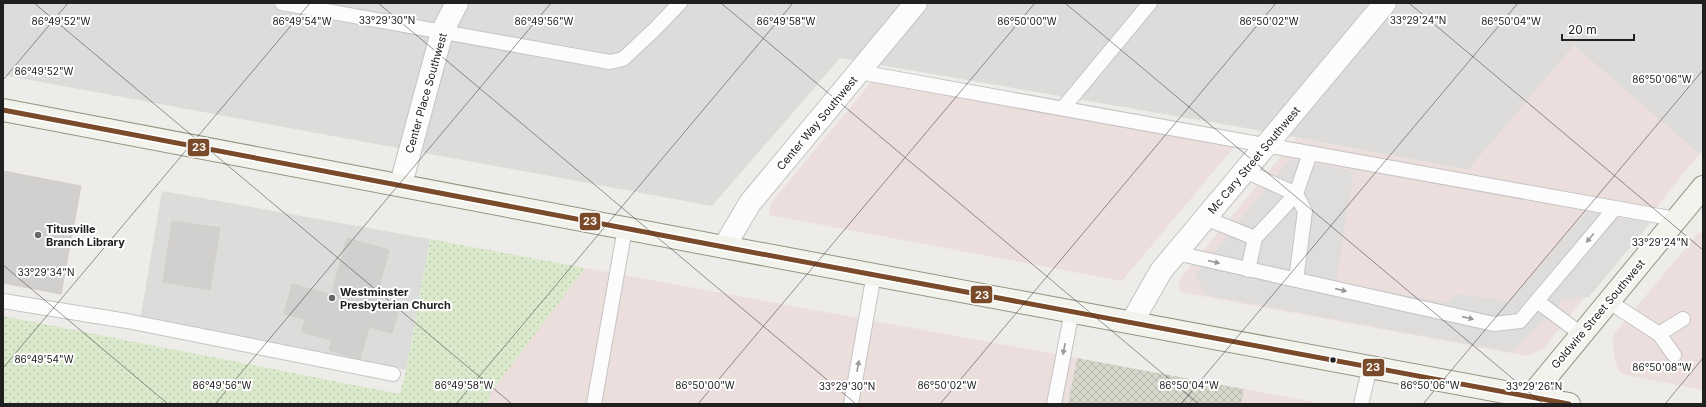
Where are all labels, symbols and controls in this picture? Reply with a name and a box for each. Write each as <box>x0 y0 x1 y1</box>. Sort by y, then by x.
text: 33°29'30"N <box>359 14 415 26</box>
text: 33°29'24"N <box>1390 14 1446 26</box>
text: 86°49'52"W <box>32 15 91 27</box>
text: 86°49'54"W <box>272 15 332 27</box>
text: 86°49'56"W <box>515 15 574 27</box>
text: 86°49'58"W <box>757 15 816 27</box>
text: 86°50'00"W <box>997 15 1057 27</box>
text: 86°50'02"W <box>1239 15 1299 27</box>
text: 86°50'04"W <box>1481 15 1541 27</box>
scale bar <box>1562 16 1634 42</box>
text: 20 m <box>1568 22 1597 37</box>
street label: Center Place Southwest <box>402 31 450 155</box>
text: 86°49'52"W <box>15 65 74 77</box>
street label: Center Way Southwest <box>774 73 861 173</box>
text: 86°50'06"W <box>1632 73 1692 85</box>
street label: Mc Cary Street Southwest <box>1205 103 1303 217</box>
line badge: 23 <box>187 138 210 157</box>
text: 23 <box>192 140 206 154</box>
line badge: 23 <box>579 212 601 231</box>
text: 23 <box>583 214 597 228</box>
place label: Titusville Branch Library <box>46 222 125 249</box>
marker: Titusville Branch Library <box>33 230 43 240</box>
one-way arrow <box>1586 232 1595 243</box>
text: 33°29'24"N <box>1632 236 1688 248</box>
street label: Goldwire Street Southwest <box>1548 256 1648 371</box>
one-way arrow <box>1208 259 1220 265</box>
text: 33°29'34"N <box>18 266 74 278</box>
place label: Westminster Presbyterian Church <box>340 285 451 312</box>
line badge: 23 <box>970 285 993 304</box>
text: 23 <box>975 288 989 302</box>
one-way arrow <box>1335 288 1347 294</box>
marker: Westminster Presbyterian Church <box>327 293 337 303</box>
one-way arrow <box>1461 316 1474 322</box>
one-way arrow <box>1061 343 1067 355</box>
text: 86°49'54"W <box>14 353 74 365</box>
unlabelled marker <box>1328 355 1338 365</box>
line badge: 23 <box>1362 358 1385 377</box>
one-way arrow <box>855 359 861 372</box>
text: 23 <box>1366 360 1380 374</box>
text: 86°50'08"W <box>1632 361 1692 373</box>
text: 86°49'56"W <box>193 379 252 391</box>
text: 86°49'58"W <box>435 379 494 391</box>
text: 86°50'00"W <box>675 379 735 391</box>
text: 86°50'02"W <box>917 379 977 391</box>
text: 86°50'04"W <box>1159 379 1219 391</box>
text: 86°50'06"W <box>1400 379 1460 391</box>
text: 33°29'30"N <box>819 380 875 392</box>
text: 33°29'26"N <box>1506 380 1562 392</box>

